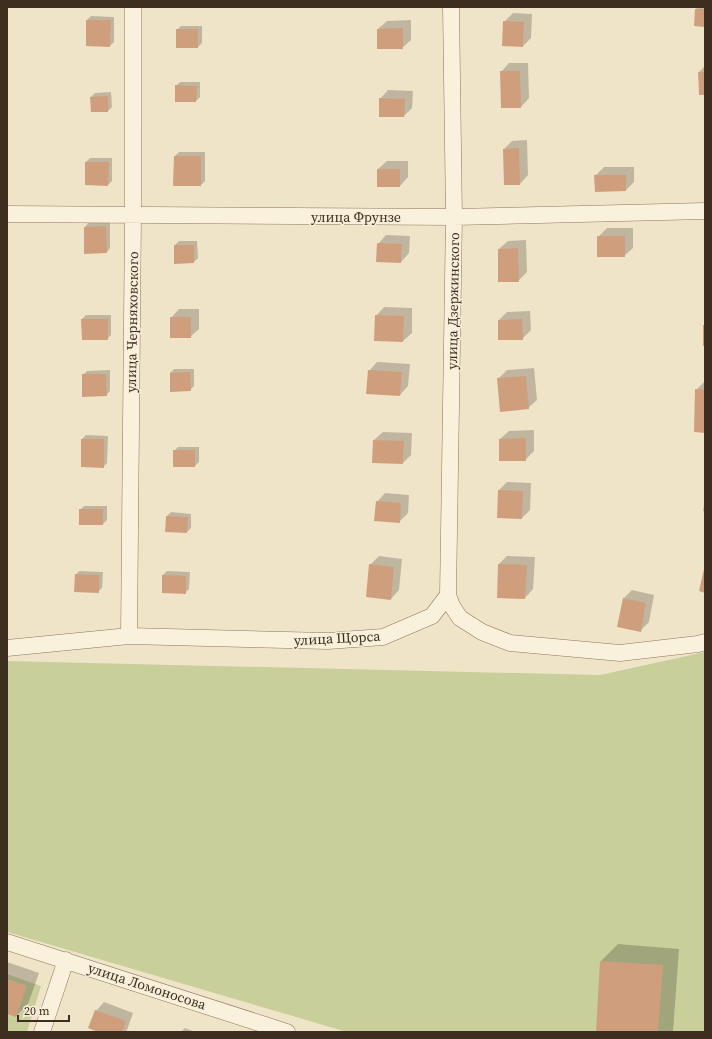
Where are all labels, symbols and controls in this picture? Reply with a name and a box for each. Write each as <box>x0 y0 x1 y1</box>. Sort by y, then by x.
street label: улица Фрунзе <box>311 207 401 227</box>
street label: улица Дзержинского <box>442 232 464 370</box>
street label: улица Черняховского <box>121 251 143 393</box>
street label: улица Щорса <box>293 626 382 650</box>
street label: улица Ломоносова <box>85 957 209 1015</box>
scale bar <box>18 997 69 1023</box>
text: 20 m <box>24 1003 50 1019</box>

